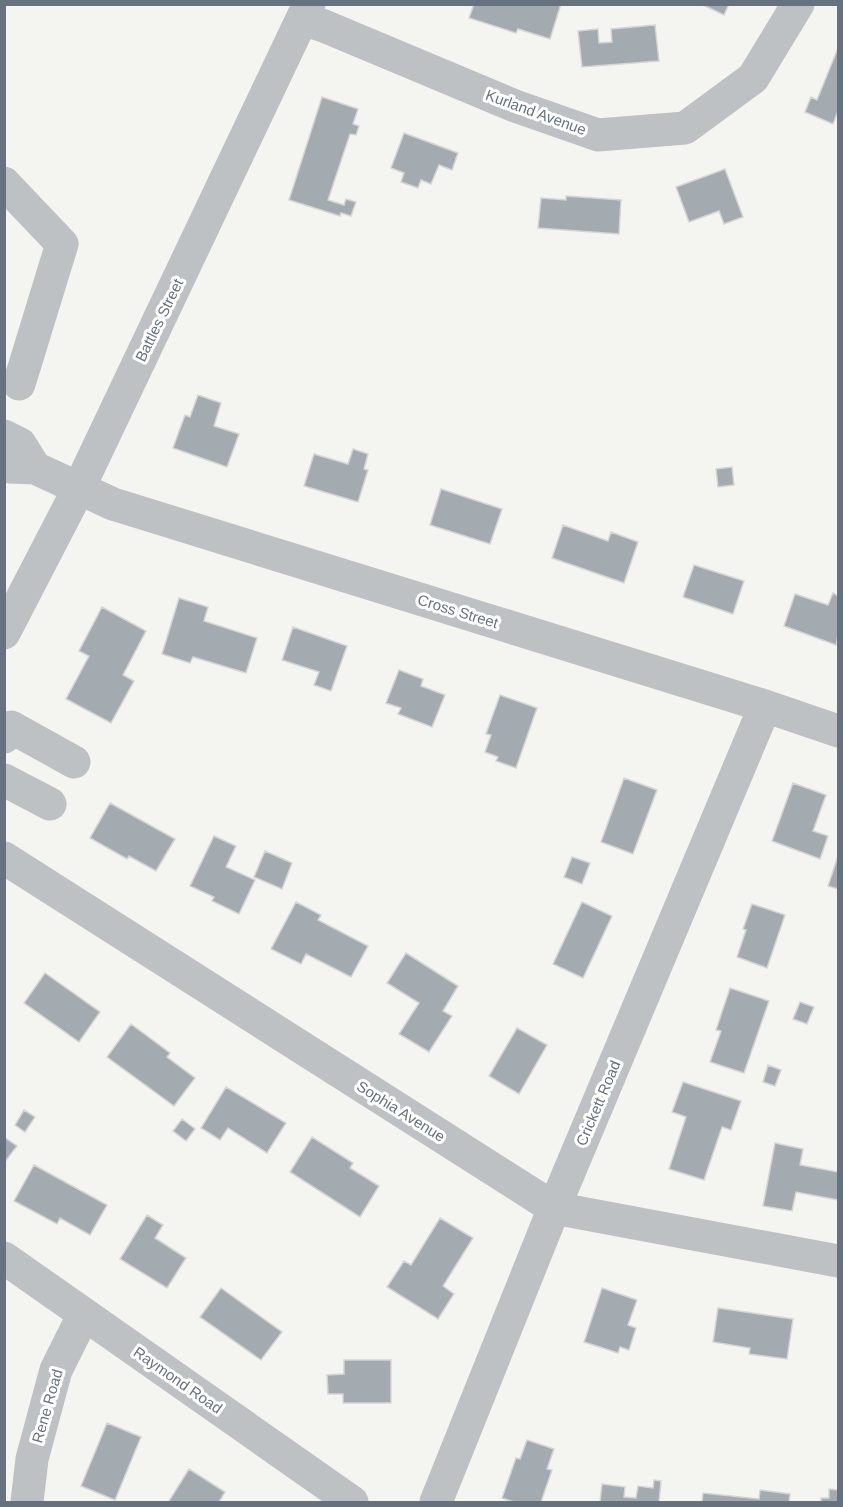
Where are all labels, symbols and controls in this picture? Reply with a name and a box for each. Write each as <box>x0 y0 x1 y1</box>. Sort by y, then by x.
street label: Kurland Avenue <box>483 86 589 138</box>
street label: Battles Street <box>132 275 187 364</box>
street label: Cross Street <box>416 591 501 632</box>
street label: Crickett Road <box>572 1058 624 1148</box>
street label: Sophia Avenue <box>354 1077 448 1145</box>
street label: Raymond Road <box>130 1343 226 1417</box>
street label: Rene Road <box>28 1367 66 1445</box>

